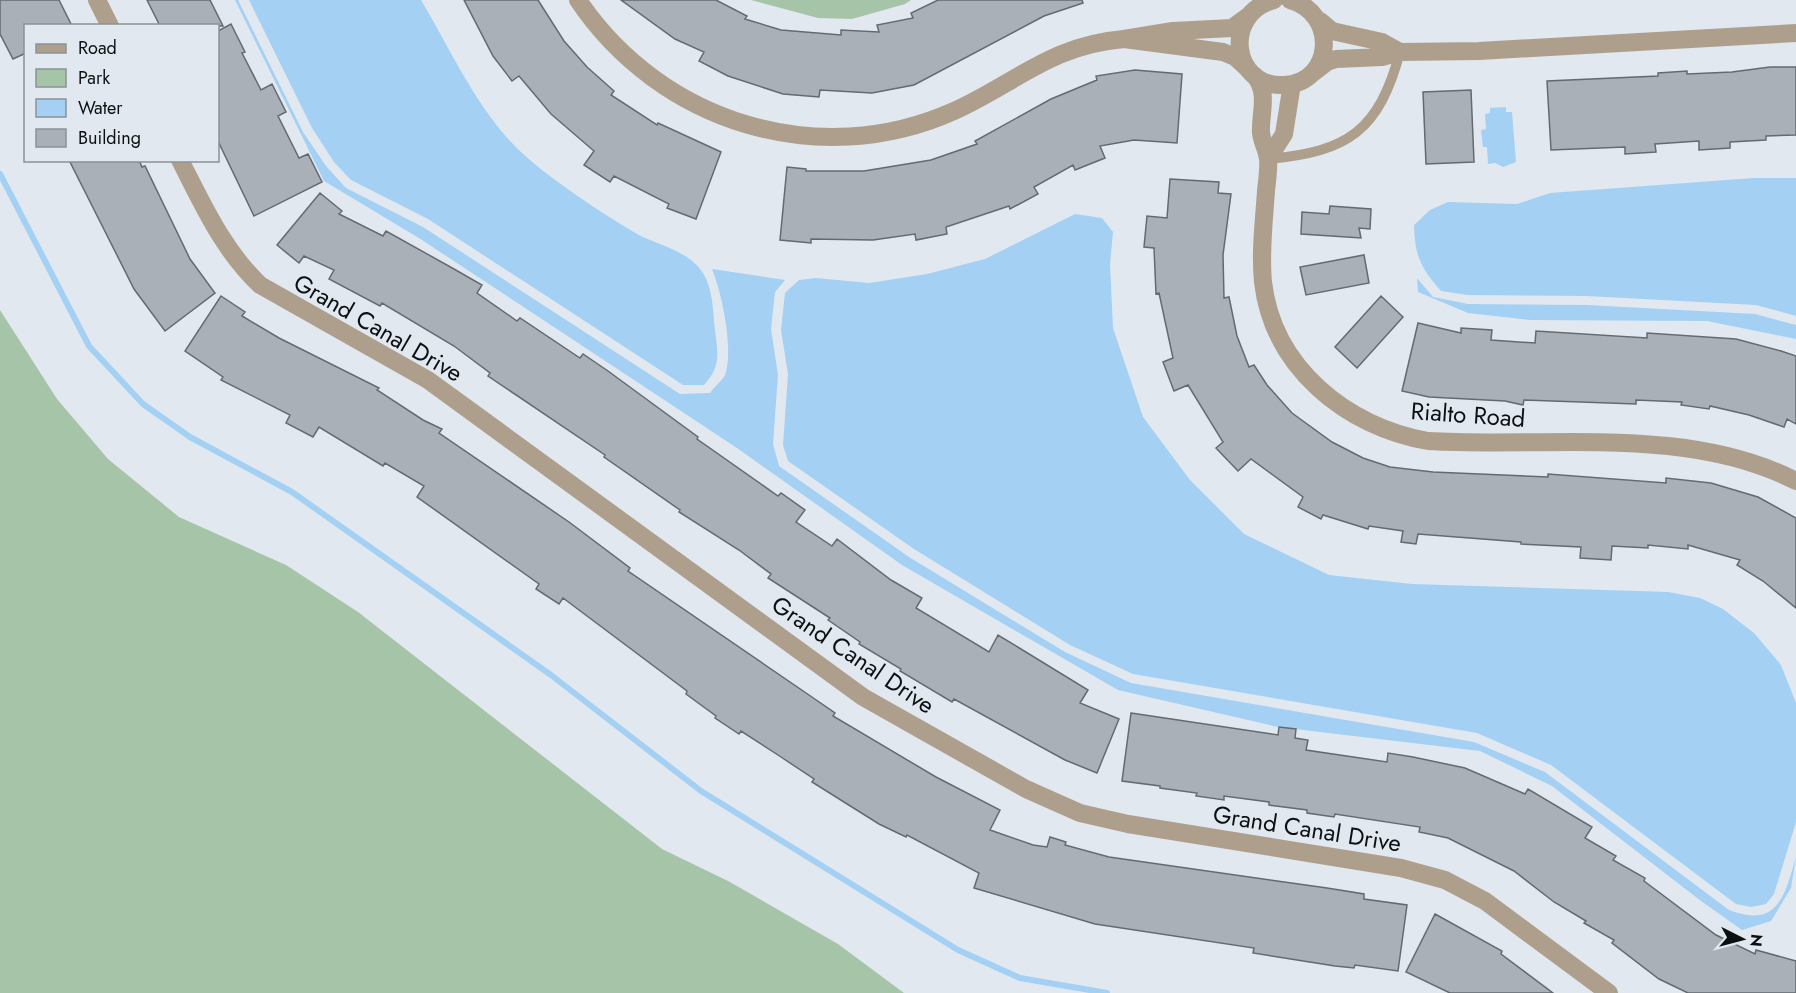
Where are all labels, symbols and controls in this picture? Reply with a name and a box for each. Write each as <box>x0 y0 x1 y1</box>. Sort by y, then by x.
legend <box>24 24 219 162</box>
text: Road <box>78 35 117 61</box>
text: Park <box>78 65 110 91</box>
text: Water <box>78 95 123 121</box>
text: Building <box>78 125 141 151</box>
street label: Grand Canal Drive <box>287 265 469 390</box>
street label: Rialto Road <box>1410 393 1526 436</box>
street label: Grand Canal Drive <box>765 587 942 722</box>
street label: Grand Canal Drive <box>1210 796 1404 861</box>
north arrow <box>1712 909 1772 969</box>
text: N <box>1744 933 1769 948</box>

